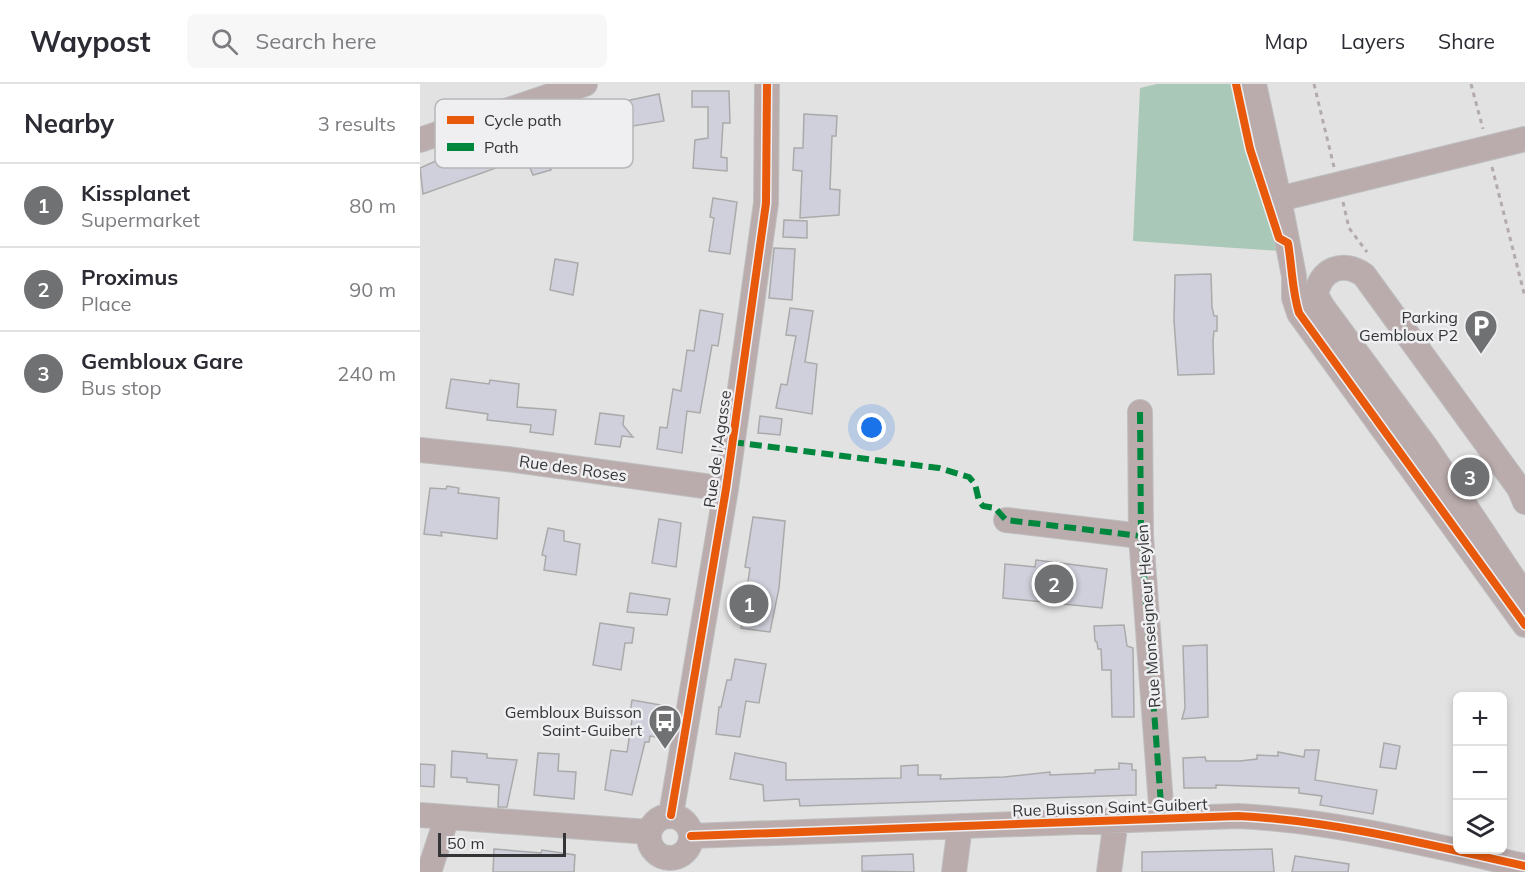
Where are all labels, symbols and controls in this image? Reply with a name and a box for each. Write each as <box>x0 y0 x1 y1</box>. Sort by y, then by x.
search box <box>187 14 607 68</box>
text: Waypost <box>30 24 151 59</box>
icon: search <box>208 25 241 58</box>
text: Search here <box>256 27 377 55</box>
text: Map <box>1265 28 1308 54</box>
text: Layers <box>1341 28 1405 54</box>
text: Share <box>1438 28 1495 54</box>
legend <box>435 99 633 168</box>
text: Nearby <box>24 107 114 140</box>
text: Cycle path <box>484 110 562 130</box>
text: 3 results <box>318 111 396 136</box>
text: Path <box>484 137 519 157</box>
text: Kissplanet <box>81 179 190 207</box>
text: 1 <box>38 193 50 218</box>
text: 80 m <box>349 193 396 218</box>
text: Supermarket <box>81 207 200 232</box>
text: Proximus <box>81 263 178 291</box>
text: 2 <box>38 277 50 302</box>
text: 90 m <box>349 277 396 302</box>
text: Place <box>81 291 131 316</box>
place label: Parking Gembloux P2 <box>1359 307 1458 345</box>
parking icon: Parking Gembloux P2 <box>1463 308 1499 355</box>
text: Gembloux Gare <box>81 347 243 375</box>
text: 3 <box>38 361 50 386</box>
text: 240 m <box>337 361 396 386</box>
text: Bus stop <box>81 375 161 400</box>
street label: Rue de l'Agasse <box>699 389 735 509</box>
your location <box>857 413 886 442</box>
street label: Rue des Roses <box>518 451 628 485</box>
pin: 3 <box>1450 454 1490 500</box>
street label: Rue Monseigneur Heylen <box>1132 523 1164 709</box>
pin: 2 <box>1034 562 1074 606</box>
pin: 1 <box>730 582 768 626</box>
map controls <box>1453 692 1507 854</box>
button: + <box>1453 692 1507 746</box>
place label: Gembloux Buisson Saint-Guibert <box>505 702 642 740</box>
bus stop icon: Gembloux Buisson Saint-Guibert <box>647 703 683 750</box>
button: − <box>1453 746 1507 800</box>
street label: Rue Buisson Saint-Guibert <box>1012 794 1208 820</box>
button: layers <box>1453 800 1507 854</box>
scale bar <box>438 830 566 858</box>
text: 50 m <box>447 833 484 853</box>

